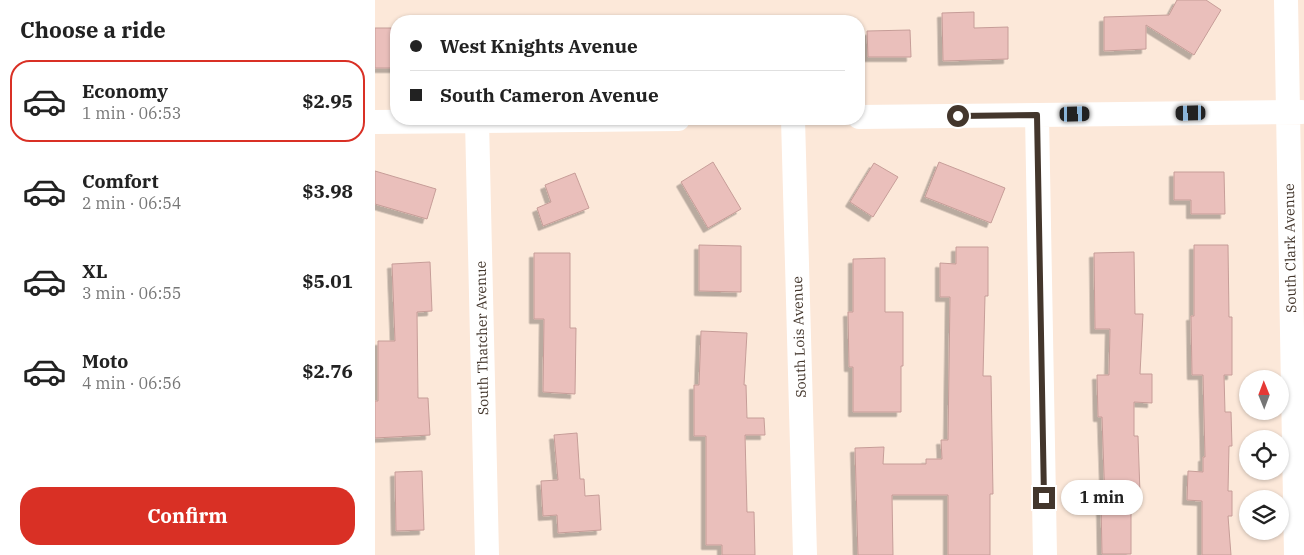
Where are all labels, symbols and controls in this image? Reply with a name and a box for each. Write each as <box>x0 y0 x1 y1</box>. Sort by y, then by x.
text: Choose a ride <box>20 15 166 44</box>
text: West Knights Avenue <box>440 34 638 58</box>
icon: car <box>22 79 67 124</box>
text: Economy <box>82 79 168 103</box>
text: South Cameron Avenue <box>440 83 659 107</box>
text: $2.95 <box>302 89 353 113</box>
text: 1 min · 06:53 <box>82 103 181 123</box>
route start <box>947 105 969 127</box>
car <box>1175 105 1206 121</box>
car <box>1059 106 1090 122</box>
icon: car <box>22 169 67 214</box>
text: Comfort <box>82 169 159 193</box>
text: $3.98 <box>302 179 353 203</box>
street label: South Clark Avenue <box>1280 183 1300 313</box>
text: 2 min · 06:54 <box>82 193 181 213</box>
icon: car <box>22 259 67 304</box>
text: XL <box>82 259 108 283</box>
street label: South Thatcher Avenue <box>472 261 492 415</box>
text: $5.01 <box>302 269 353 293</box>
street label: South Lois Avenue <box>788 276 810 398</box>
text: 3 min · 06:55 <box>82 283 181 303</box>
icon: car <box>22 349 67 394</box>
text: Moto <box>82 349 128 373</box>
text: $2.76 <box>302 359 353 383</box>
north arrow <box>1239 370 1289 420</box>
map controls <box>1239 370 1289 540</box>
text: 4 min · 06:56 <box>82 373 181 393</box>
button: locate <box>1239 430 1289 480</box>
callout: 1 min <box>1061 480 1144 516</box>
button: Confirm <box>20 487 355 545</box>
route end <box>1033 487 1055 509</box>
text: 1 min <box>1080 487 1124 507</box>
button: layers <box>1239 490 1289 540</box>

